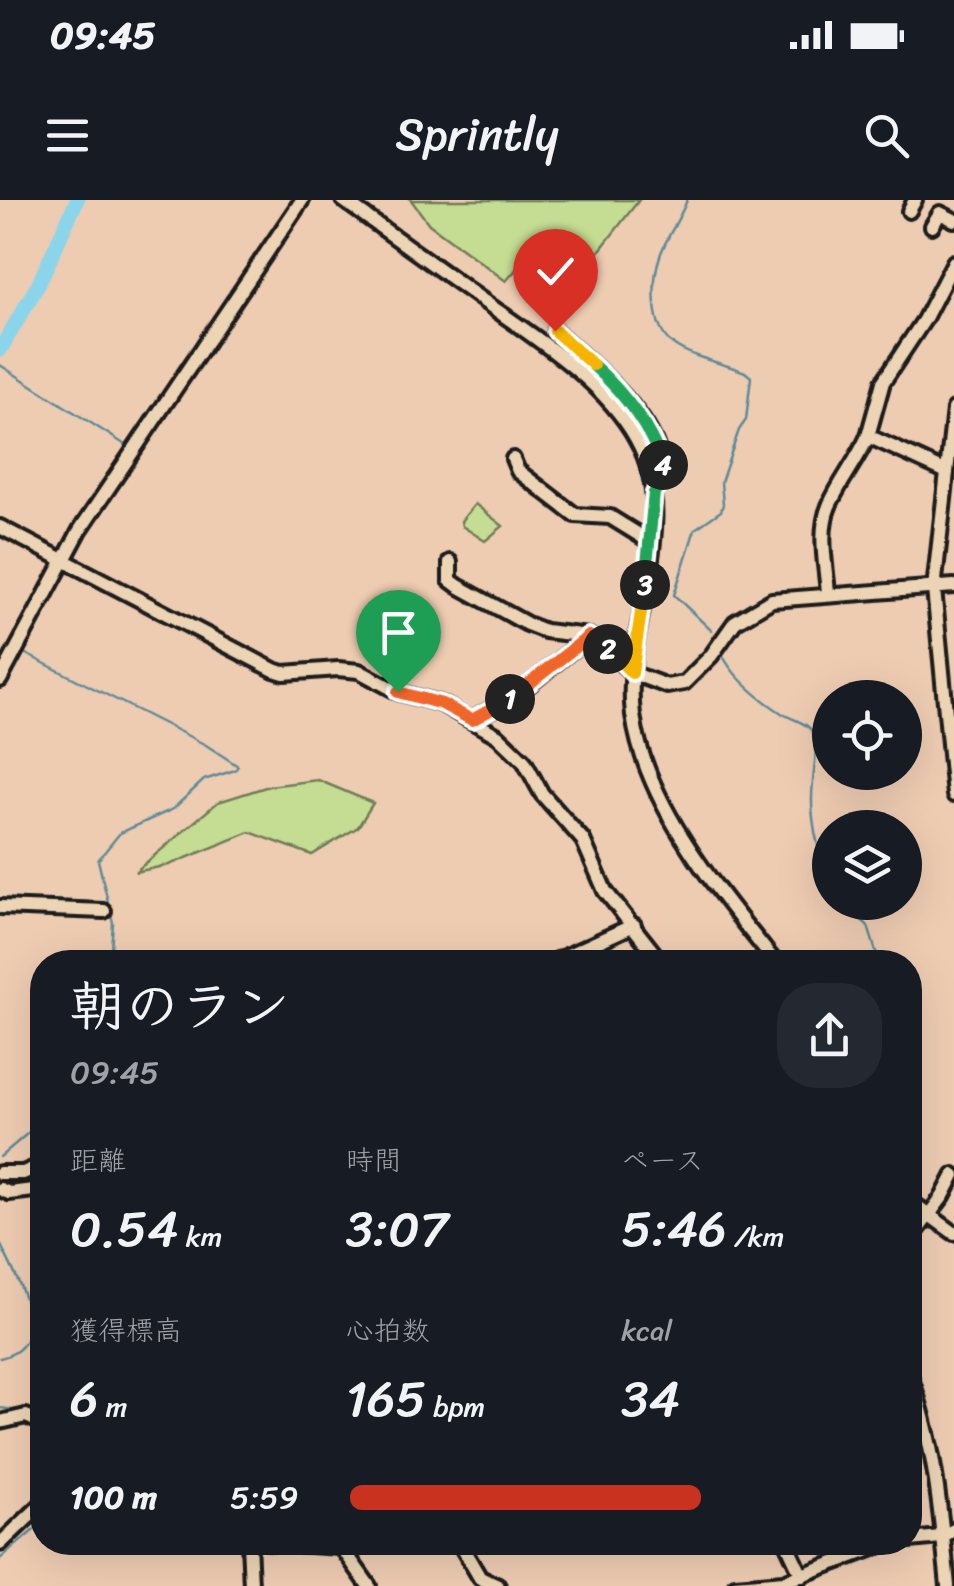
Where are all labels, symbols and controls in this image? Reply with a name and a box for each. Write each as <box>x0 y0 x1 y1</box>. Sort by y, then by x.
text: 09:45 <box>50 2 156 69</box>
text: Sprintly <box>396 95 558 175</box>
icon: menu <box>40 108 95 163</box>
icon: search <box>859 108 914 163</box>
pin <box>513 229 598 332</box>
icon: check <box>528 244 583 299</box>
pin: 4 <box>638 440 688 490</box>
text: 4 <box>654 440 672 489</box>
pin: 3 <box>620 560 670 610</box>
text: 3 <box>637 560 653 609</box>
pin <box>356 590 441 693</box>
icon: arrive <box>371 605 426 660</box>
pin: 2 <box>583 624 633 674</box>
text: 2 <box>600 624 616 673</box>
pin: 1 <box>485 674 535 724</box>
text: 1 <box>504 674 516 723</box>
map controls <box>812 680 922 920</box>
button: locate <box>812 680 922 790</box>
button: layers <box>812 810 922 920</box>
text: 朝のラン <box>70 958 290 1055</box>
button: share <box>777 983 882 1088</box>
text: 09:45 <box>70 1044 159 1101</box>
text: 距離 <box>70 1136 126 1185</box>
text: 時間 <box>346 1136 402 1185</box>
text: ペース <box>621 1136 704 1185</box>
text: 0.54 <box>70 1185 179 1274</box>
text: 3:07 <box>346 1185 448 1274</box>
text: 5:46 <box>621 1185 727 1274</box>
text: km <box>179 1212 222 1261</box>
text: /km <box>727 1212 784 1261</box>
text: 獲得標高 <box>70 1306 182 1355</box>
text: 心拍数 <box>346 1306 430 1355</box>
text: kcal <box>621 1306 672 1355</box>
text: 6 <box>70 1355 98 1444</box>
text: 165 <box>346 1355 426 1444</box>
text: 34 <box>621 1355 680 1444</box>
text: m <box>98 1382 127 1431</box>
text: bpm <box>426 1382 485 1431</box>
text: 100 m <box>70 1469 157 1526</box>
text: 5:59 <box>230 1469 298 1526</box>

